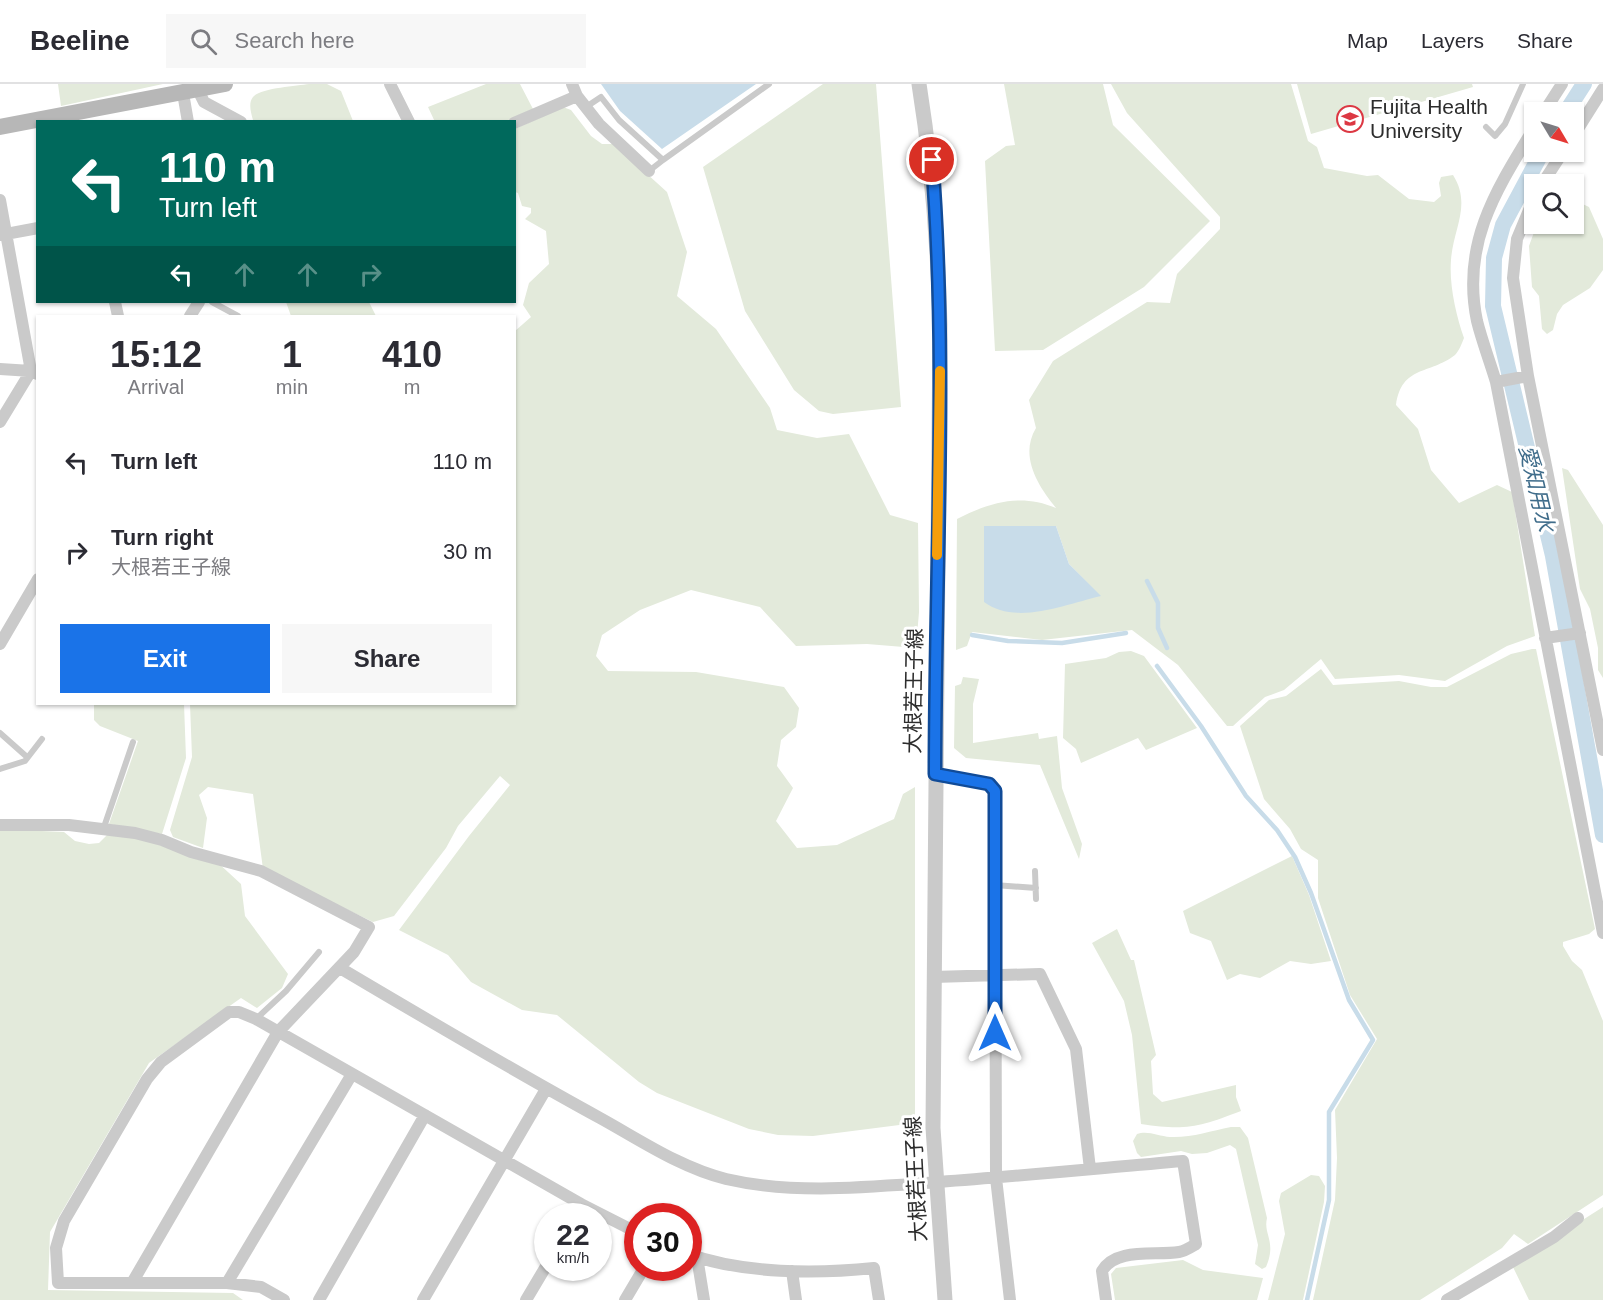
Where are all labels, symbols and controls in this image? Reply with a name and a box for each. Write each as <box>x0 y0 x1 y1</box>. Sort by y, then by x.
search box <box>166 14 586 68</box>
text: Beeline <box>30 25 130 56</box>
icon: search <box>187 25 220 58</box>
text: Search here <box>235 28 354 53</box>
text: Map <box>1347 29 1388 52</box>
text: Layers <box>1421 29 1484 52</box>
text: Share <box>1517 29 1573 52</box>
place label: Fujita Health University <box>1370 95 1488 142</box>
north arrow <box>1524 102 1584 162</box>
map controls <box>1524 102 1584 234</box>
school or university icon: Fujita Health University <box>1335 104 1365 134</box>
pin <box>906 134 957 185</box>
icon: arrive <box>915 143 948 176</box>
icon: left <box>60 144 138 222</box>
text: 110 m <box>159 144 276 191</box>
button: search <box>1524 174 1584 234</box>
text: Turn left <box>159 193 257 223</box>
icon: left <box>165 258 198 291</box>
icon: ahead <box>228 258 261 291</box>
icon: ahead <box>291 258 324 291</box>
icon: right <box>354 258 387 291</box>
text: 15:12 <box>110 334 202 375</box>
text: 1 <box>282 334 302 375</box>
text: 410 <box>382 334 442 375</box>
text: Arrival <box>128 376 184 398</box>
text: min <box>276 376 308 398</box>
text: m <box>404 376 420 398</box>
water label: 愛知用水 <box>1514 442 1559 536</box>
icon: left <box>60 446 93 479</box>
text: Turn left <box>111 449 197 474</box>
text: 110 m <box>432 449 492 474</box>
text: Turn right <box>111 525 213 550</box>
icon: right <box>60 536 93 569</box>
text: 30 m <box>443 539 492 564</box>
text: 大根若王子線 <box>111 556 231 578</box>
button: Exit <box>60 624 270 693</box>
button: Share <box>282 624 492 693</box>
street label: 大根若王子線 <box>901 628 926 754</box>
position arrow <box>963 1001 1027 1065</box>
street label: 大根若王子線 <box>901 1116 930 1243</box>
speed limit sign: 30 <box>624 1203 702 1281</box>
text: 22 <box>556 1218 590 1251</box>
text: km/h <box>557 1249 589 1266</box>

